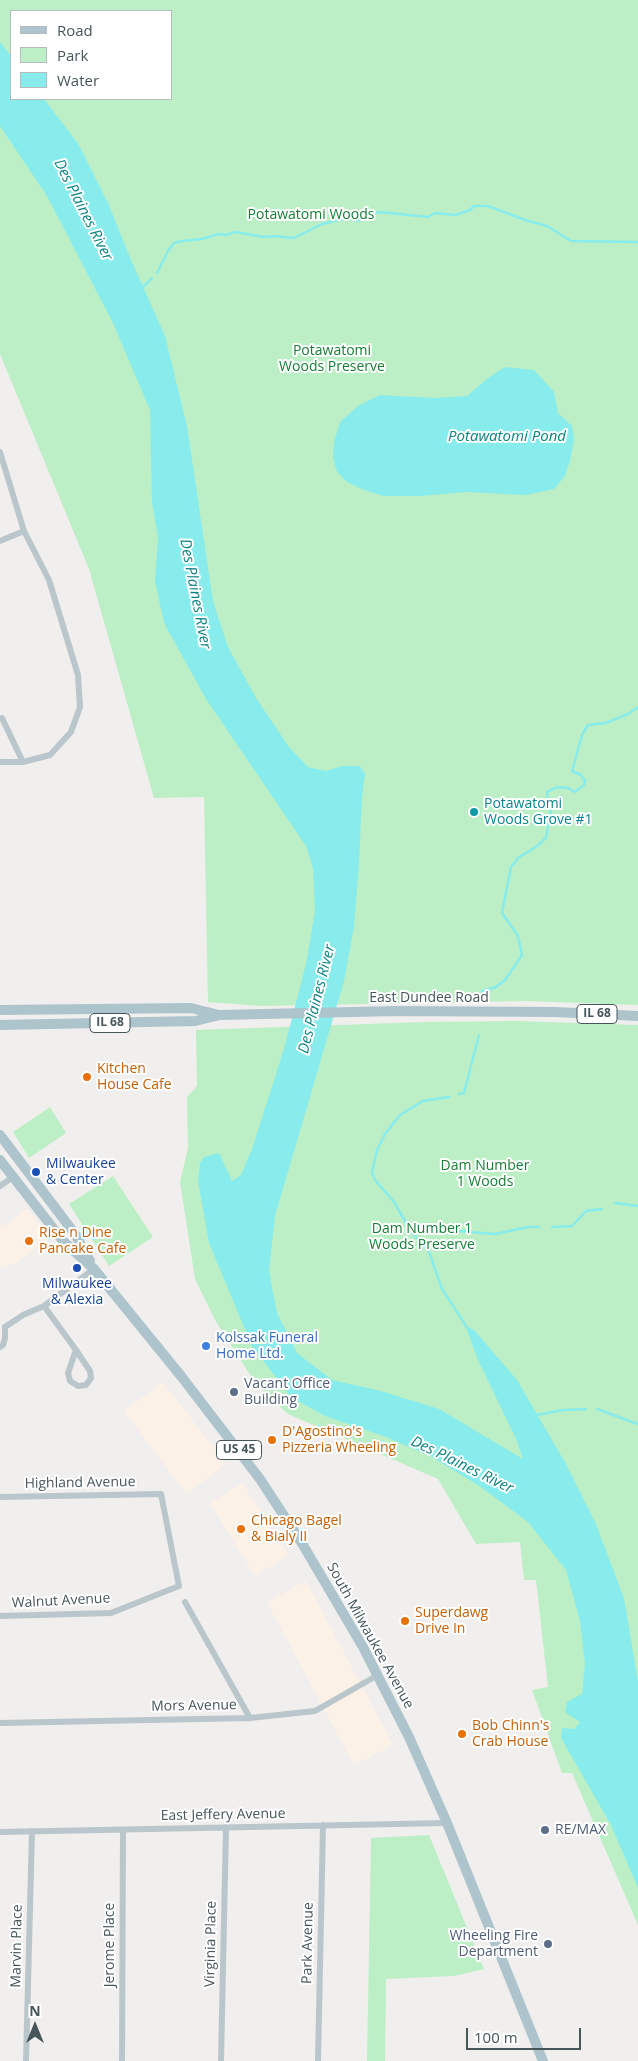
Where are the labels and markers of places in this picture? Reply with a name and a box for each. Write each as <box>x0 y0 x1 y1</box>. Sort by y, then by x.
place label: Potawatomi Woods Grove #1 <box>484 796 593 829</box>
marker: Potawatomi Woods Grove #1 <box>468 806 480 818</box>
place label: Kitchen House Cafe <box>97 1061 172 1094</box>
marker: Kitchen House Cafe <box>81 1071 93 1083</box>
place label: Milwaukee & Center <box>46 1156 116 1188</box>
marker: Milwaukee & Center <box>30 1166 42 1178</box>
place label: Rise n Dine Pancake Cafe <box>39 1225 126 1258</box>
marker: Rise n Dine Pancake Cafe <box>23 1235 35 1247</box>
marker: Milwaukee & Alexia <box>71 1262 83 1274</box>
place label: Milwaukee & Alexia <box>42 1276 112 1308</box>
place label: Kolssak Funeral Home Ltd. <box>216 1330 318 1362</box>
marker: Kolssak Funeral Home Ltd. <box>200 1340 212 1352</box>
place label: Vacant Office Building <box>244 1376 330 1408</box>
marker: Vacant Office Building <box>228 1386 240 1398</box>
place label: D'Agostino's Pizzeria Wheeling <box>282 1424 396 1456</box>
marker: D'Agostino's Pizzeria Wheeling <box>266 1434 278 1446</box>
place label: Chicago Bagel & Bialy II <box>251 1513 342 1545</box>
marker: Chicago Bagel & Bialy II <box>235 1523 247 1535</box>
place label: Superdawg Drive In <box>415 1605 488 1638</box>
marker: Superdawg Drive In <box>399 1615 411 1627</box>
place label: Bob Chinn's Crab House <box>472 1718 550 1750</box>
marker: Bob Chinn's Crab House <box>456 1728 468 1740</box>
place label: RE/MAX <box>555 1822 606 1838</box>
marker: RE/MAX <box>539 1824 551 1836</box>
place label: Wheeling Fire Department <box>450 1928 538 1960</box>
marker: Wheeling Fire Department <box>542 1938 554 1950</box>

